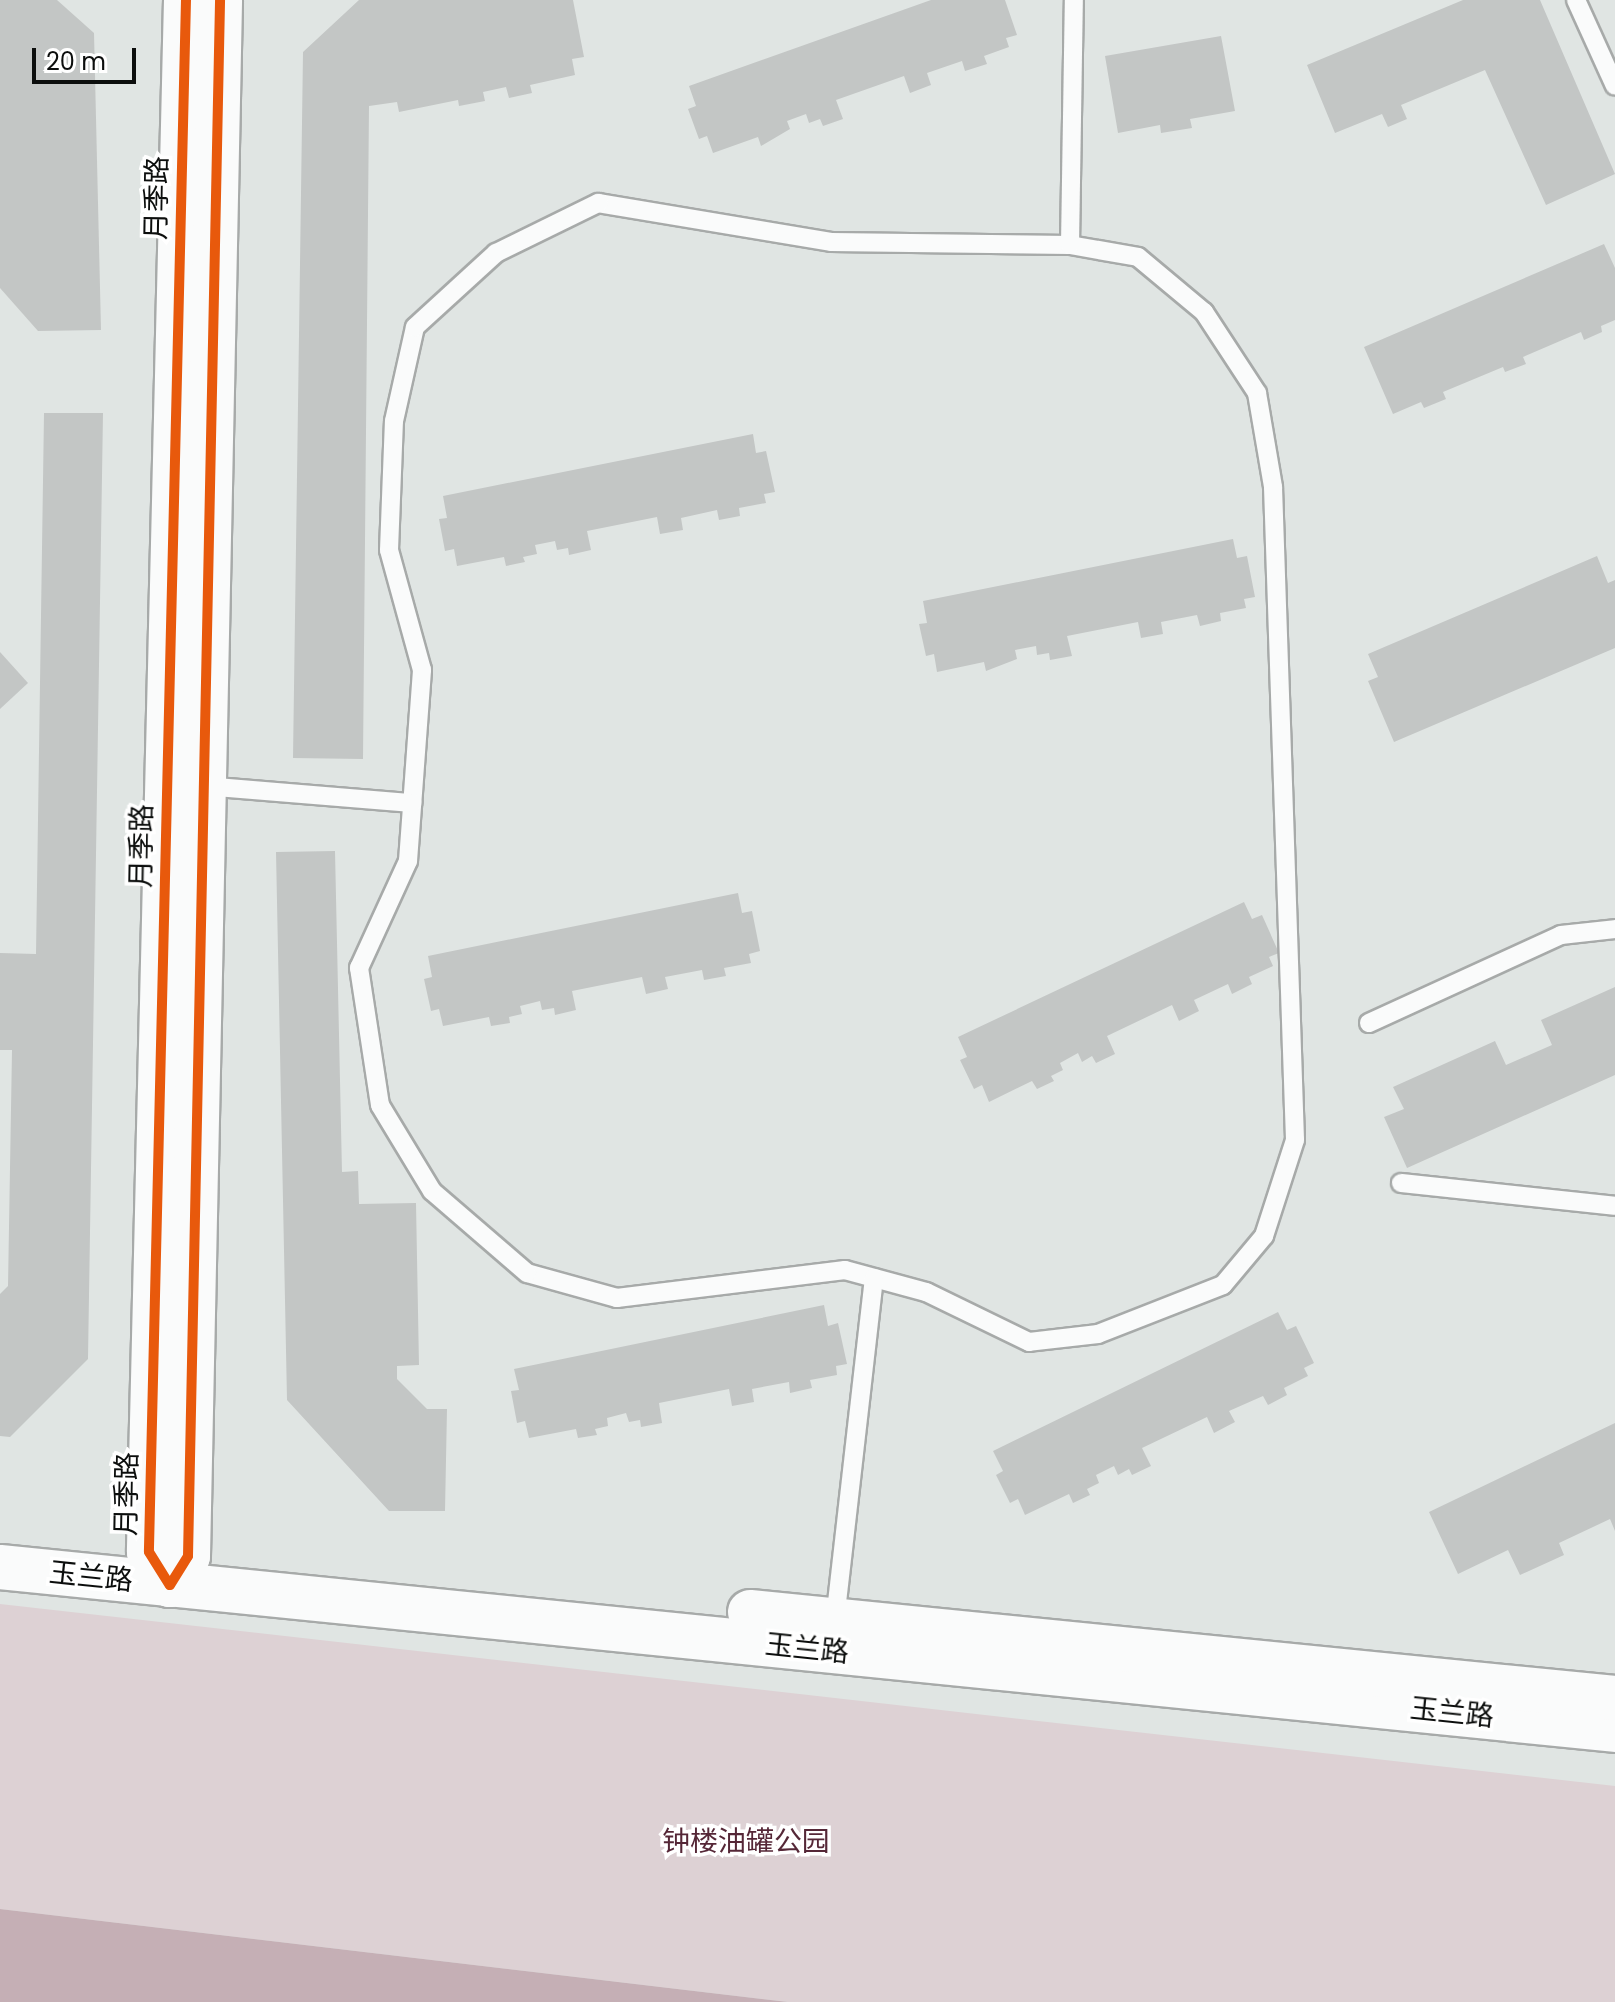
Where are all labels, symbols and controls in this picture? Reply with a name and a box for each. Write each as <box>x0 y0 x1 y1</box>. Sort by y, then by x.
scale bar <box>36 32 140 82</box>
text: 20 m <box>46 45 106 78</box>
street label: 月季路 <box>139 156 175 240</box>
street label: 月季路 <box>124 804 160 888</box>
street label: 月季路 <box>109 1452 145 1536</box>
street label: 玉兰路 <box>47 1556 135 1598</box>
street label: 玉兰路 <box>763 1628 851 1670</box>
street label: 玉兰路 <box>1408 1692 1496 1734</box>
park label: 钟楼油罐公园 <box>662 1825 830 1859</box>

